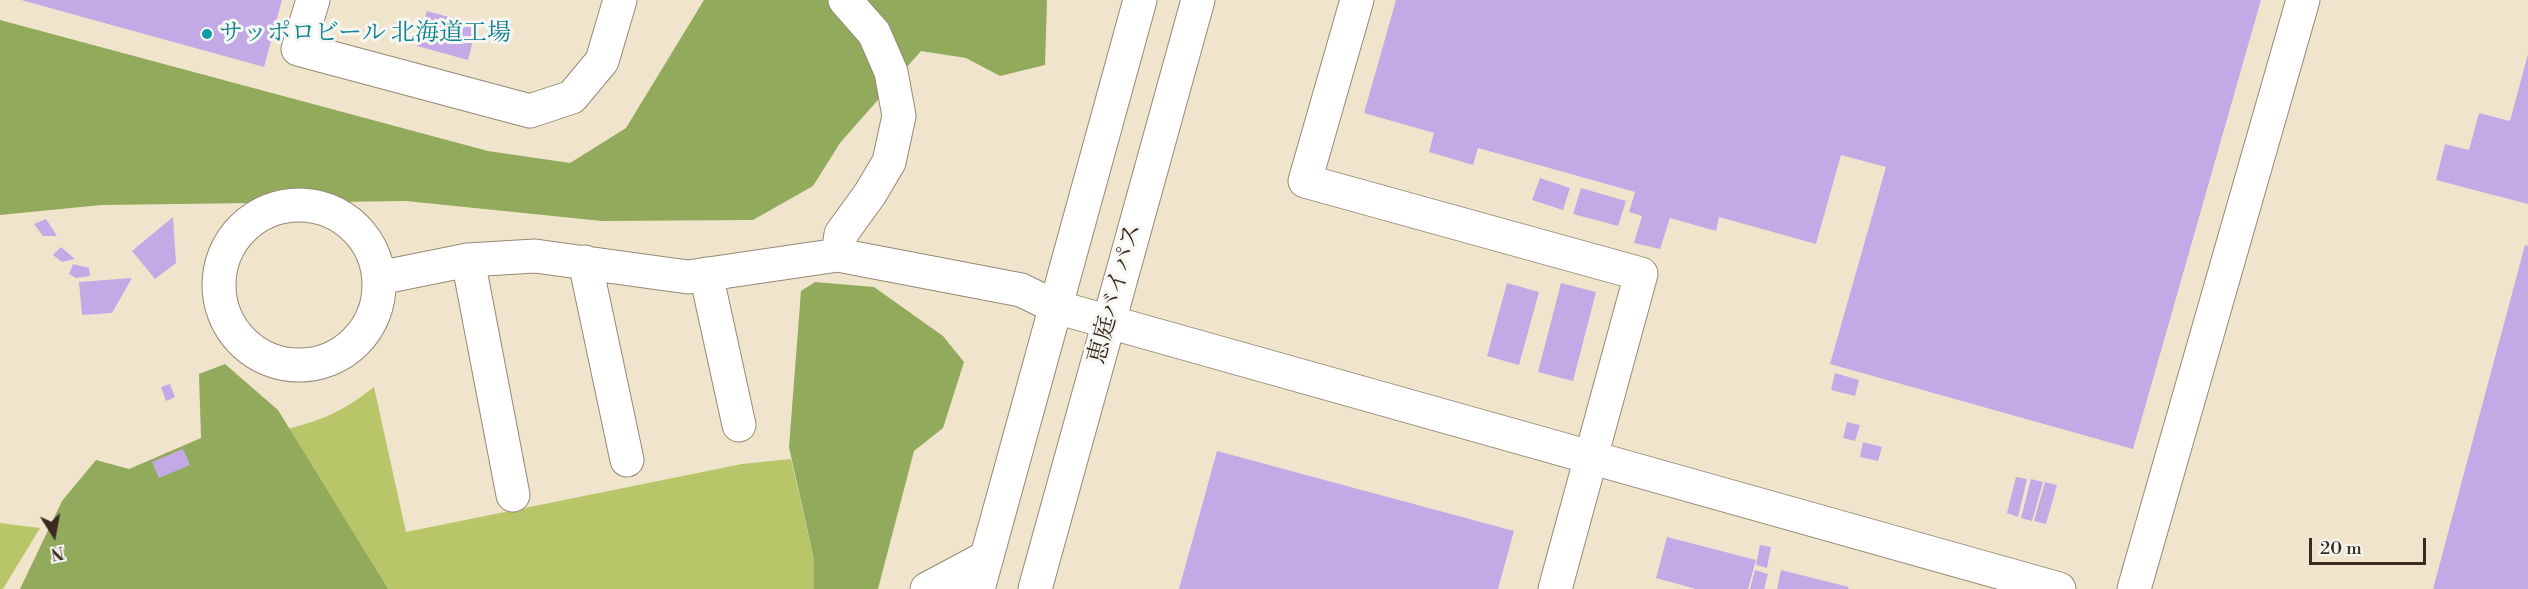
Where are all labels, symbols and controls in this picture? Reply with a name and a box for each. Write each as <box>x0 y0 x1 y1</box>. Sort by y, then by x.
place label: サッポロビール 北海道工場 <box>219 20 511 48</box>
marker: サッポロビール 北海道工場 <box>200 27 214 41</box>
street label: 恵庭バイパス <box>1083 221 1149 367</box>
north arrow <box>24 505 84 565</box>
scale bar <box>2312 526 2429 564</box>
text: 20 m <box>2320 537 2362 560</box>
text: N <box>49 542 66 564</box>

